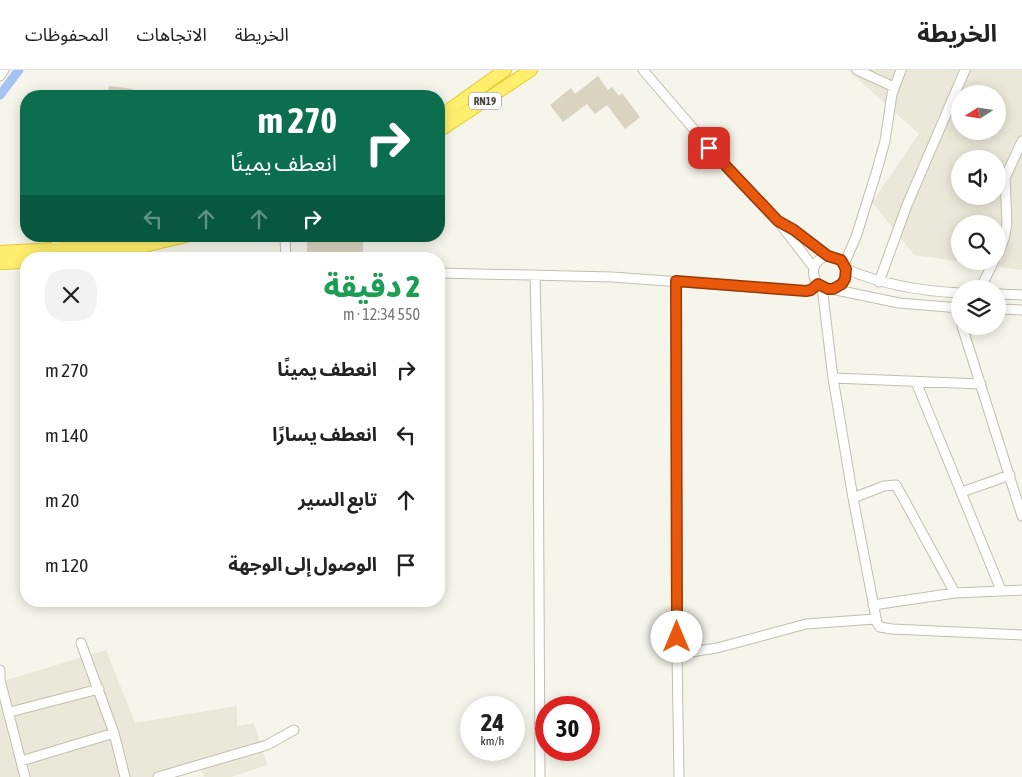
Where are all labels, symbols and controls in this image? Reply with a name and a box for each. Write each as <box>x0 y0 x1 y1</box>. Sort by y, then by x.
text: الخريطة <box>917 20 997 47</box>
text: المحفوظات <box>25 24 109 45</box>
text: الاتجاهات <box>137 24 207 45</box>
text: الخريطة <box>235 24 289 45</box>
north arrow <box>951 85 1006 140</box>
map controls <box>951 85 1006 335</box>
road number: RN19 <box>469 92 501 110</box>
text: 270 m <box>258 100 337 140</box>
icon: right <box>355 110 420 175</box>
pin <box>688 127 730 169</box>
icon: arrive <box>695 134 723 162</box>
text: انعطف يمينًا <box>230 150 337 176</box>
button: sound <box>951 150 1006 205</box>
icon: left <box>139 205 167 233</box>
icon: ahead <box>192 205 220 233</box>
icon: ahead <box>245 205 273 233</box>
icon: right <box>298 205 326 233</box>
button: search <box>951 215 1006 270</box>
button: close <box>45 269 97 321</box>
text: 2 دقيقة <box>323 269 420 303</box>
button: layers <box>951 280 1006 335</box>
text: 550 m · 12:34 <box>343 305 420 323</box>
icon: right <box>392 356 420 384</box>
text: انعطف يمينًا <box>277 358 377 380</box>
text: 270 m <box>45 359 88 381</box>
icon: left <box>392 421 420 449</box>
text: انعطف يسارًا <box>272 423 377 445</box>
text: 140 m <box>45 424 88 446</box>
icon: ahead <box>392 486 420 514</box>
text: تابع السير <box>298 488 377 510</box>
text: 20 m <box>45 489 79 511</box>
icon: arrive <box>392 551 420 579</box>
text: الوصول إلى الوجهة <box>228 553 377 575</box>
text: 120 m <box>45 554 88 576</box>
position arrow <box>650 610 702 662</box>
speed limit sign: 30 <box>535 696 600 761</box>
text: 24 <box>481 708 504 736</box>
text: km/h <box>481 734 504 748</box>

